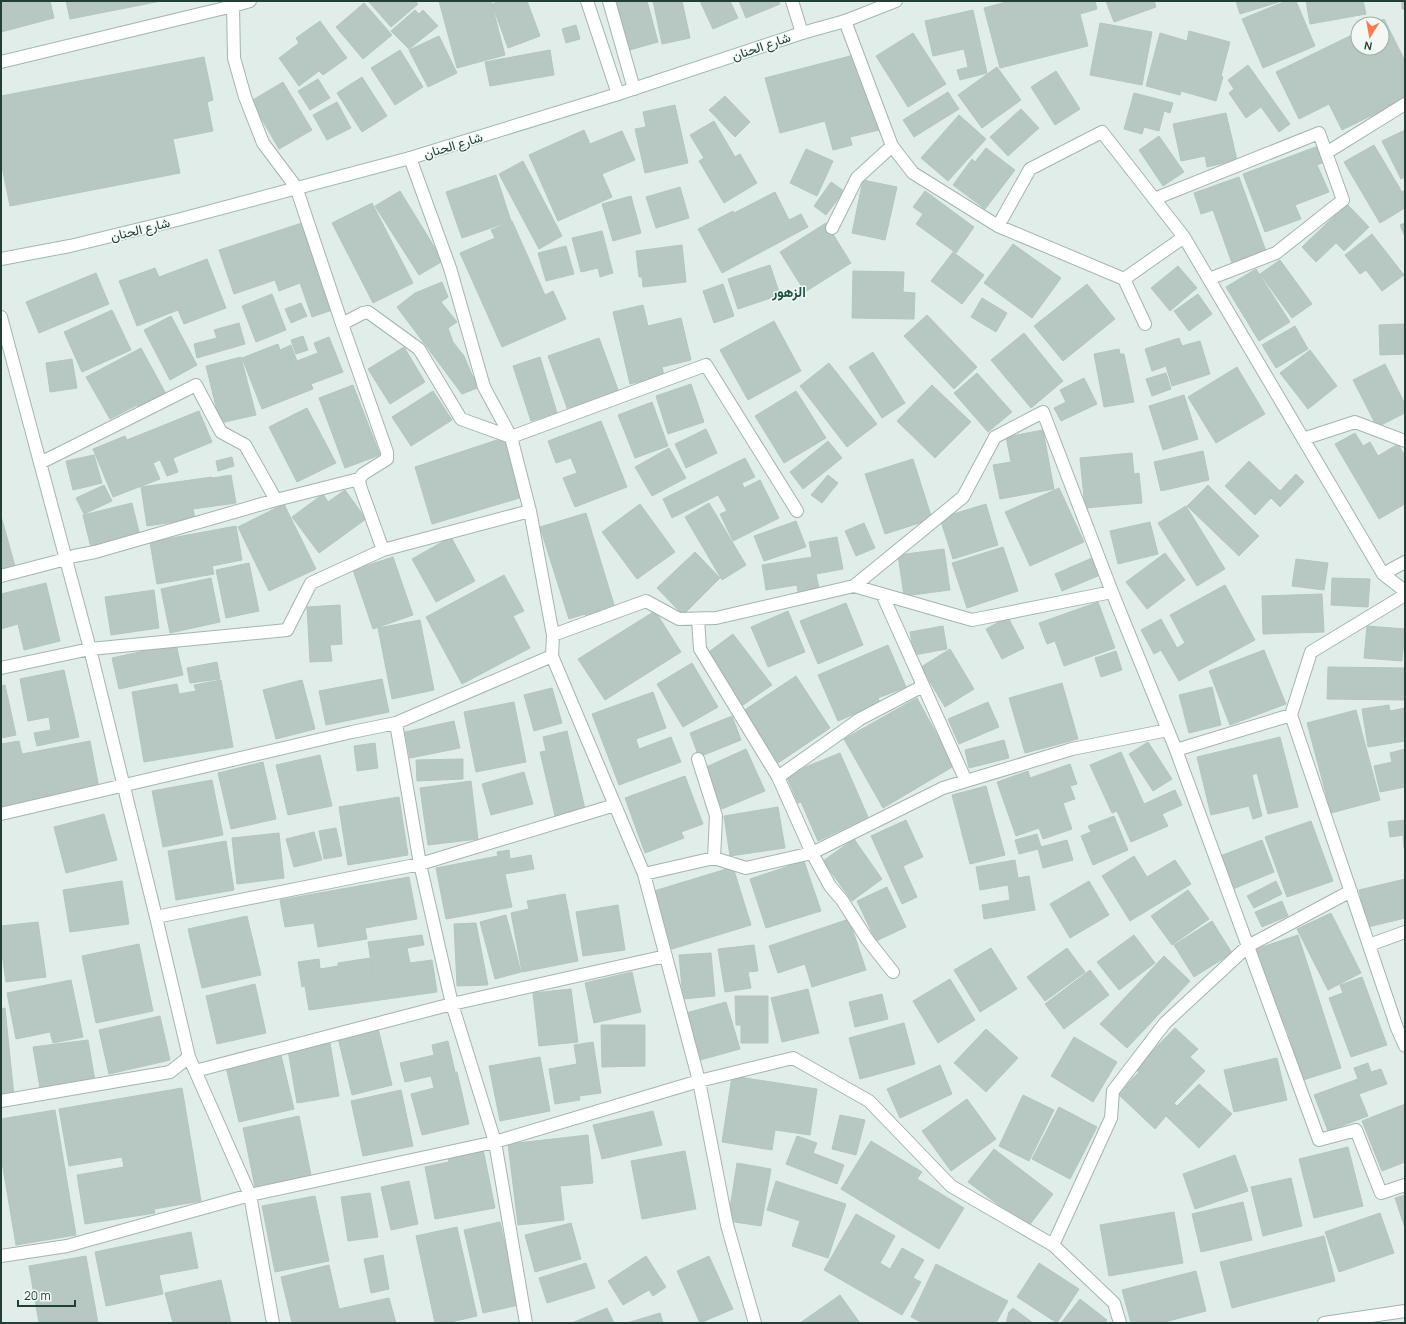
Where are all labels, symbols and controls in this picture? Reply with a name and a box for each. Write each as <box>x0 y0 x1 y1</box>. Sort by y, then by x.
north arrow <box>1350 16 1390 56</box>
street label: شارع الحنان <box>729 28 793 65</box>
text: N <box>1363 38 1373 54</box>
street label: شارع الحنان <box>421 127 485 163</box>
street label: شارع الحنان <box>108 213 172 246</box>
district label: الزهور <box>771 282 806 301</box>
scale bar <box>18 1282 75 1308</box>
text: 20 m <box>24 1287 51 1304</box>

